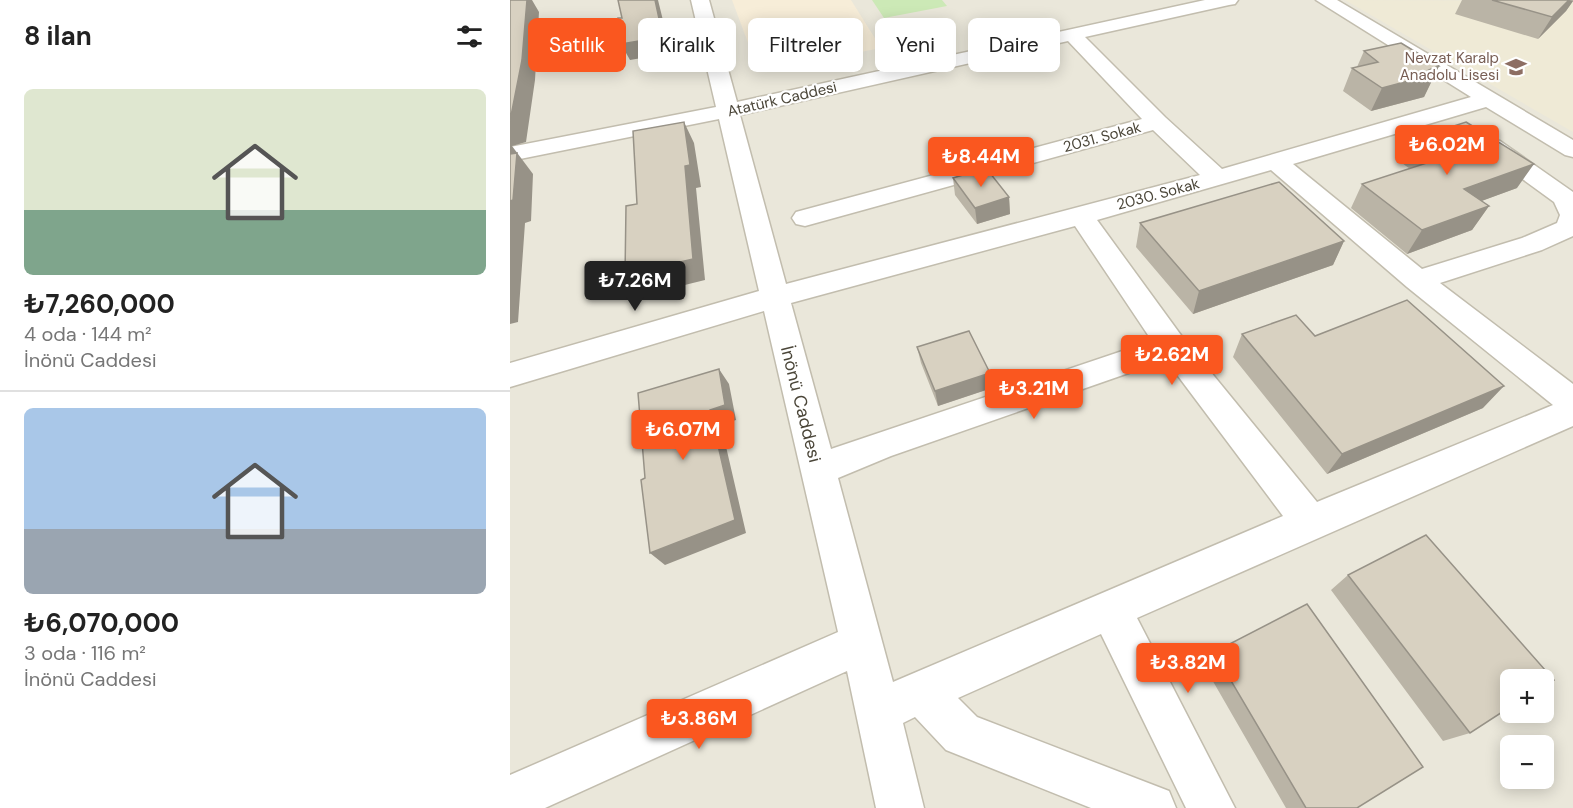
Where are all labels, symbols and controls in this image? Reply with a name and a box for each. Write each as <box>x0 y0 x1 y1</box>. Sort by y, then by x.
chip: Satılık <box>528 18 626 72</box>
chip: Kiralık <box>638 18 736 72</box>
chip: Filtreler <box>748 18 863 72</box>
chip: Yeni <box>875 18 956 72</box>
chip: Daire <box>968 18 1060 72</box>
text: 8 ilan <box>24 19 92 53</box>
icon: filters <box>453 20 486 53</box>
place label: Nevzat Karalp Anadolu Lisesi <box>1400 48 1499 85</box>
school or university icon: Nevzat Karalp Anadolu Lisesi <box>1504 55 1528 79</box>
street label: Atatürk Caddesi <box>725 77 839 121</box>
street label: 2031. Sokak <box>1061 117 1144 157</box>
pin: ₺6.02M <box>1398 125 1496 176</box>
icon: home <box>201 128 309 236</box>
text: ₺6.02M <box>1409 131 1485 157</box>
pin: ₺8.44M <box>932 137 1030 188</box>
text: ₺8.44M <box>942 143 1020 169</box>
street label: 2030. Sokak <box>1114 173 1202 215</box>
pin: ₺7.26M <box>586 261 684 312</box>
text: ₺7.26M <box>598 267 672 293</box>
text: ₺7,260,000 <box>24 287 175 321</box>
text: 4 oda · 144 m² <box>24 321 152 347</box>
pin: ₺2.62M <box>1123 335 1221 386</box>
text: ₺2.62M <box>1135 341 1209 367</box>
street label: İnönü Caddesi <box>775 343 827 465</box>
text: İnönü Caddesi <box>24 347 156 373</box>
pin: ₺3.21M <box>985 369 1083 420</box>
text: ₺3.21M <box>999 375 1069 401</box>
pin: ₺6.07M <box>634 410 732 461</box>
text: ₺6.07M <box>645 416 721 442</box>
icon: home <box>201 447 309 555</box>
text: ₺6,070,000 <box>24 606 179 640</box>
text: 3 oda · 116 m² <box>24 640 146 666</box>
pin: ₺3.82M <box>1139 643 1237 694</box>
text: ₺3.82M <box>1150 649 1226 675</box>
text: İnönü Caddesi <box>24 666 156 692</box>
map controls <box>1500 669 1554 789</box>
button: + <box>1500 669 1554 723</box>
pin: ₺3.86M <box>650 699 748 750</box>
text: ₺3.86M <box>661 705 737 731</box>
button: − <box>1500 735 1554 789</box>

